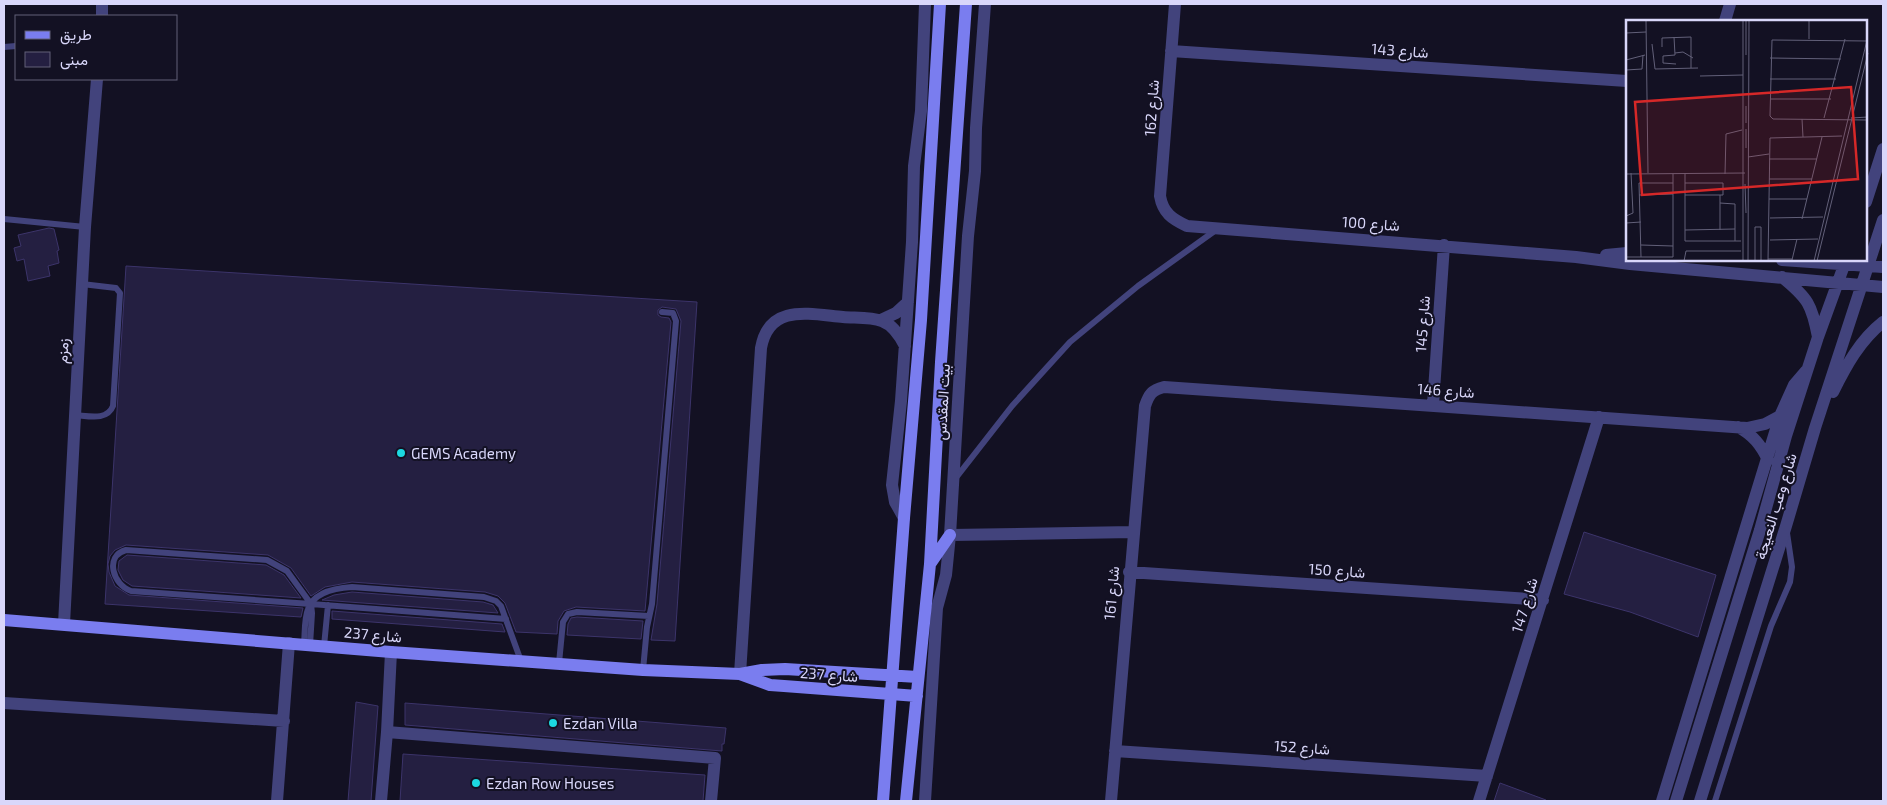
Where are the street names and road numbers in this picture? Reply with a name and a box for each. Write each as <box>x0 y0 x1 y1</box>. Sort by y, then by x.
street label: شارع 143 <box>1371 39 1429 64</box>
street label: شارع 162 <box>1140 79 1165 137</box>
street label: شارع 100 <box>1341 212 1401 237</box>
street label: شارع 145 <box>1411 295 1436 353</box>
street label: زمزم <box>52 338 74 364</box>
street label: بيت المقدس <box>931 363 955 441</box>
street label: شارع 146 <box>1417 379 1475 404</box>
street label: شارع وعب النعيجة <box>1750 451 1803 562</box>
street label: شارع 150 <box>1308 559 1366 584</box>
street label: شارع 161 <box>1100 565 1125 621</box>
street label: شارع 147 <box>1507 575 1544 635</box>
street label: شارع 237 <box>343 623 403 648</box>
street label: شارع 237 <box>799 663 859 688</box>
street label: شارع 152 <box>1273 736 1331 761</box>

